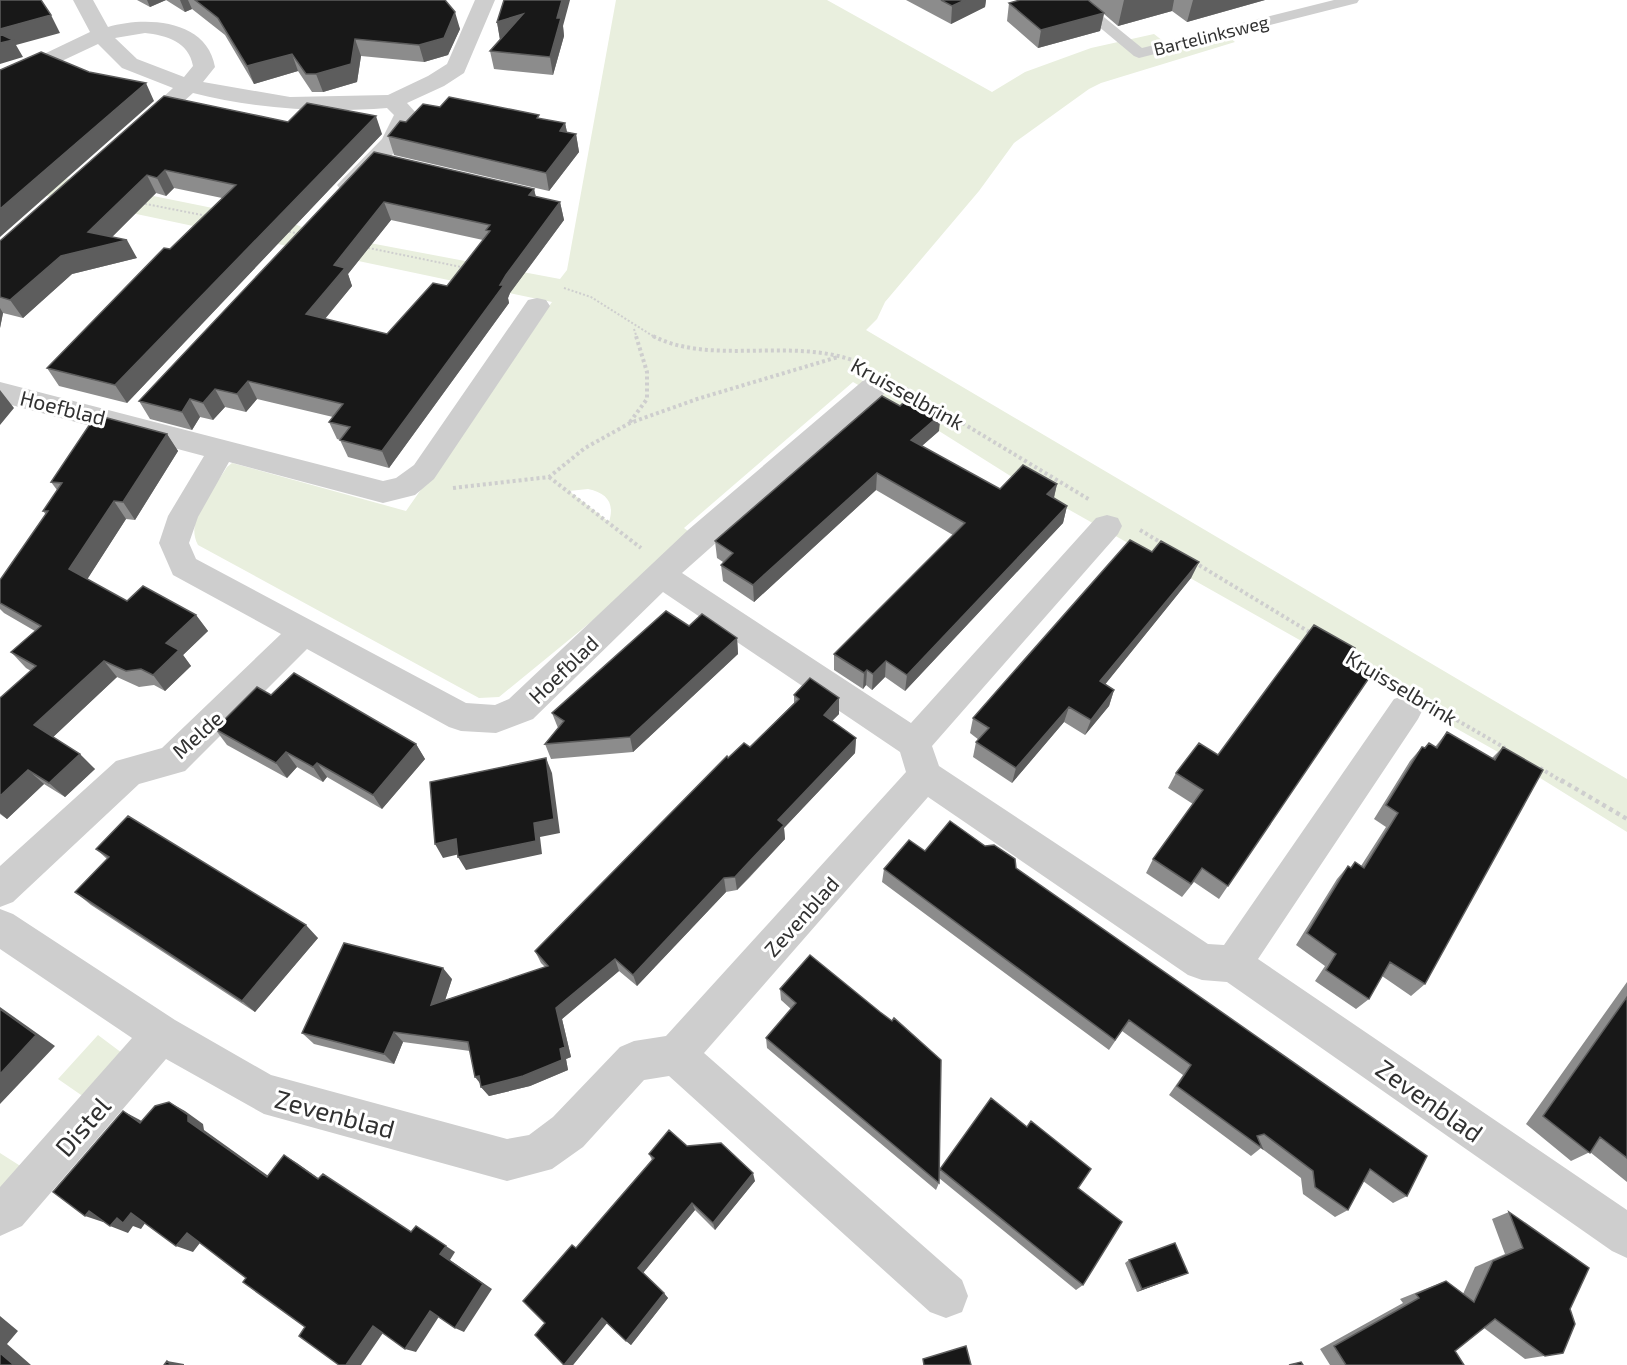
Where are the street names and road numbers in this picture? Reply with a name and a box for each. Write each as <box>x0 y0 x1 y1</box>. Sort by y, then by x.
street label: Bartelinksweg <box>1151 10 1271 60</box>
street label: Kruisselbrink <box>847 352 969 434</box>
street label: Hoefblad <box>18 384 108 430</box>
street label: Hoefblad <box>523 630 603 708</box>
street label: Kruisselbrink <box>1342 644 1462 730</box>
street label: Melde <box>167 705 227 763</box>
street label: Zevenblad <box>758 871 844 961</box>
street label: Zevenblad <box>1371 1052 1489 1148</box>
street label: Zevenblad <box>272 1082 398 1144</box>
street label: Distel <box>48 1090 116 1162</box>

